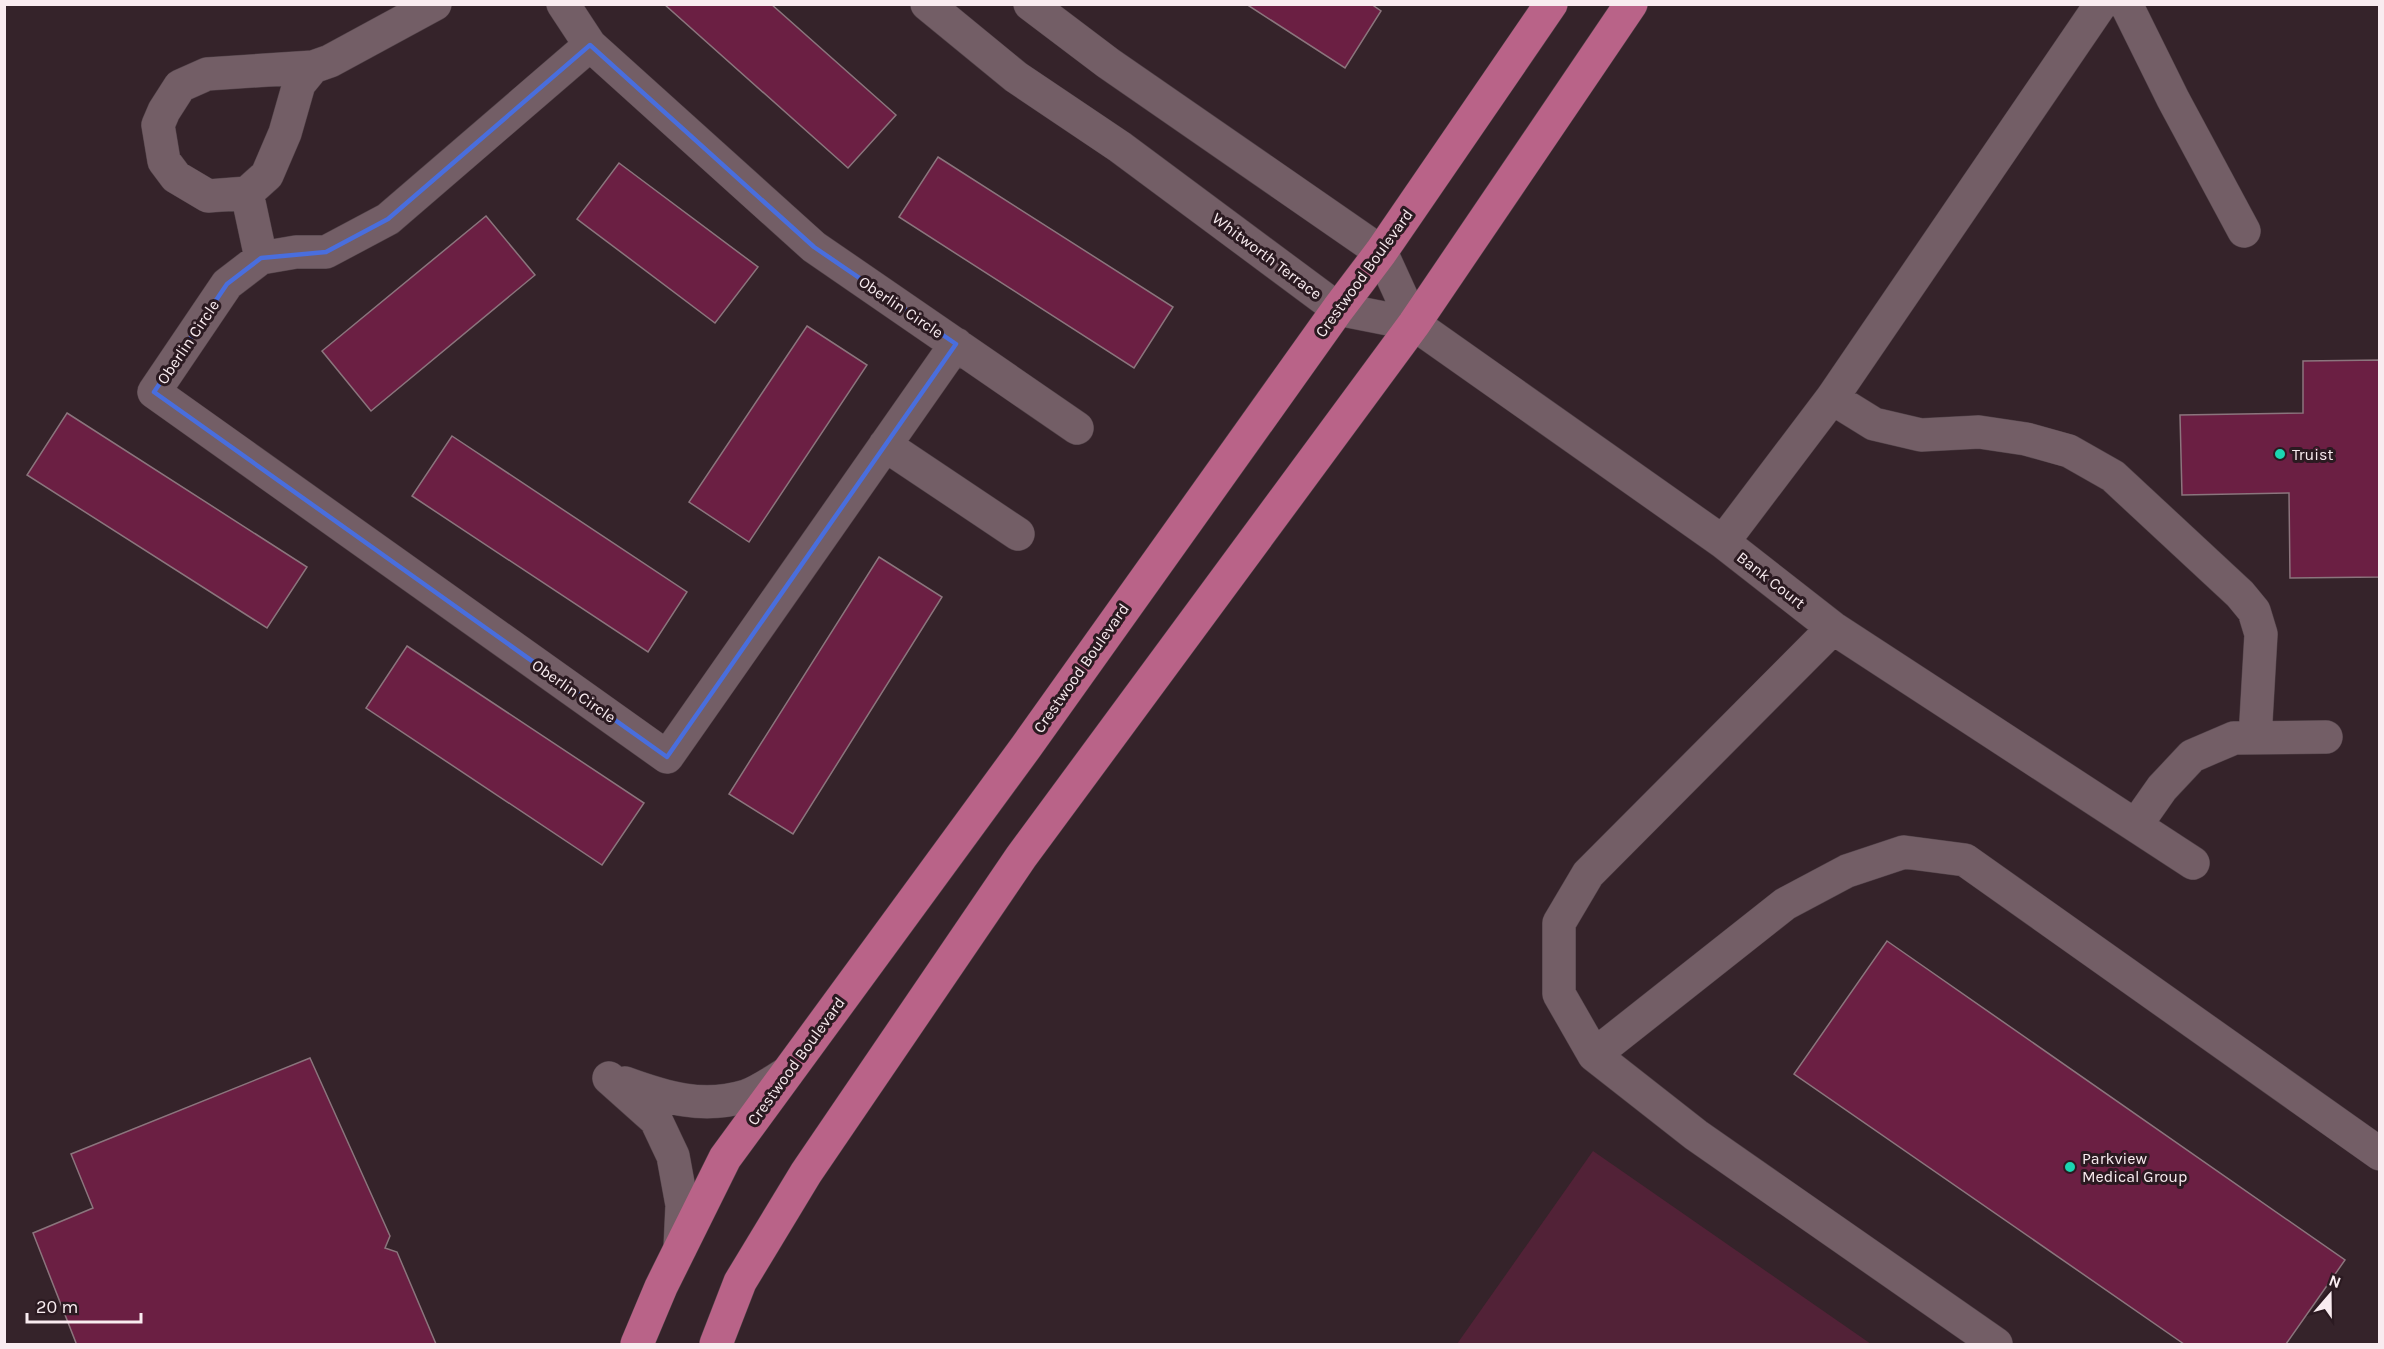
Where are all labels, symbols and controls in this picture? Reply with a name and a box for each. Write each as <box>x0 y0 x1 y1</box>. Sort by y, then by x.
street label: Crestwood Boulevard <box>1311 205 1417 341</box>
street label: Whitworth Terrace <box>1208 209 1326 303</box>
street label: Oberlin Circle <box>855 272 947 342</box>
street label: Oberlin Circle <box>153 296 223 388</box>
place label: Truist <box>2292 445 2334 464</box>
marker: Truist <box>2273 447 2287 461</box>
street label: Bank Court <box>1733 547 1809 613</box>
street label: Crestwood Boulevard <box>1029 600 1133 736</box>
street label: Oberlin Circle <box>528 655 620 727</box>
street label: Crestwood Boulevard <box>743 993 849 1129</box>
place label: Parkview Medical Group <box>2082 1149 2187 1186</box>
marker: Parkview Medical Group <box>2063 1160 2077 1174</box>
north arrow <box>2300 1265 2360 1325</box>
text: N <box>2326 1270 2344 1292</box>
scale bar <box>27 1286 141 1324</box>
text: 20 m <box>36 1296 78 1318</box>

